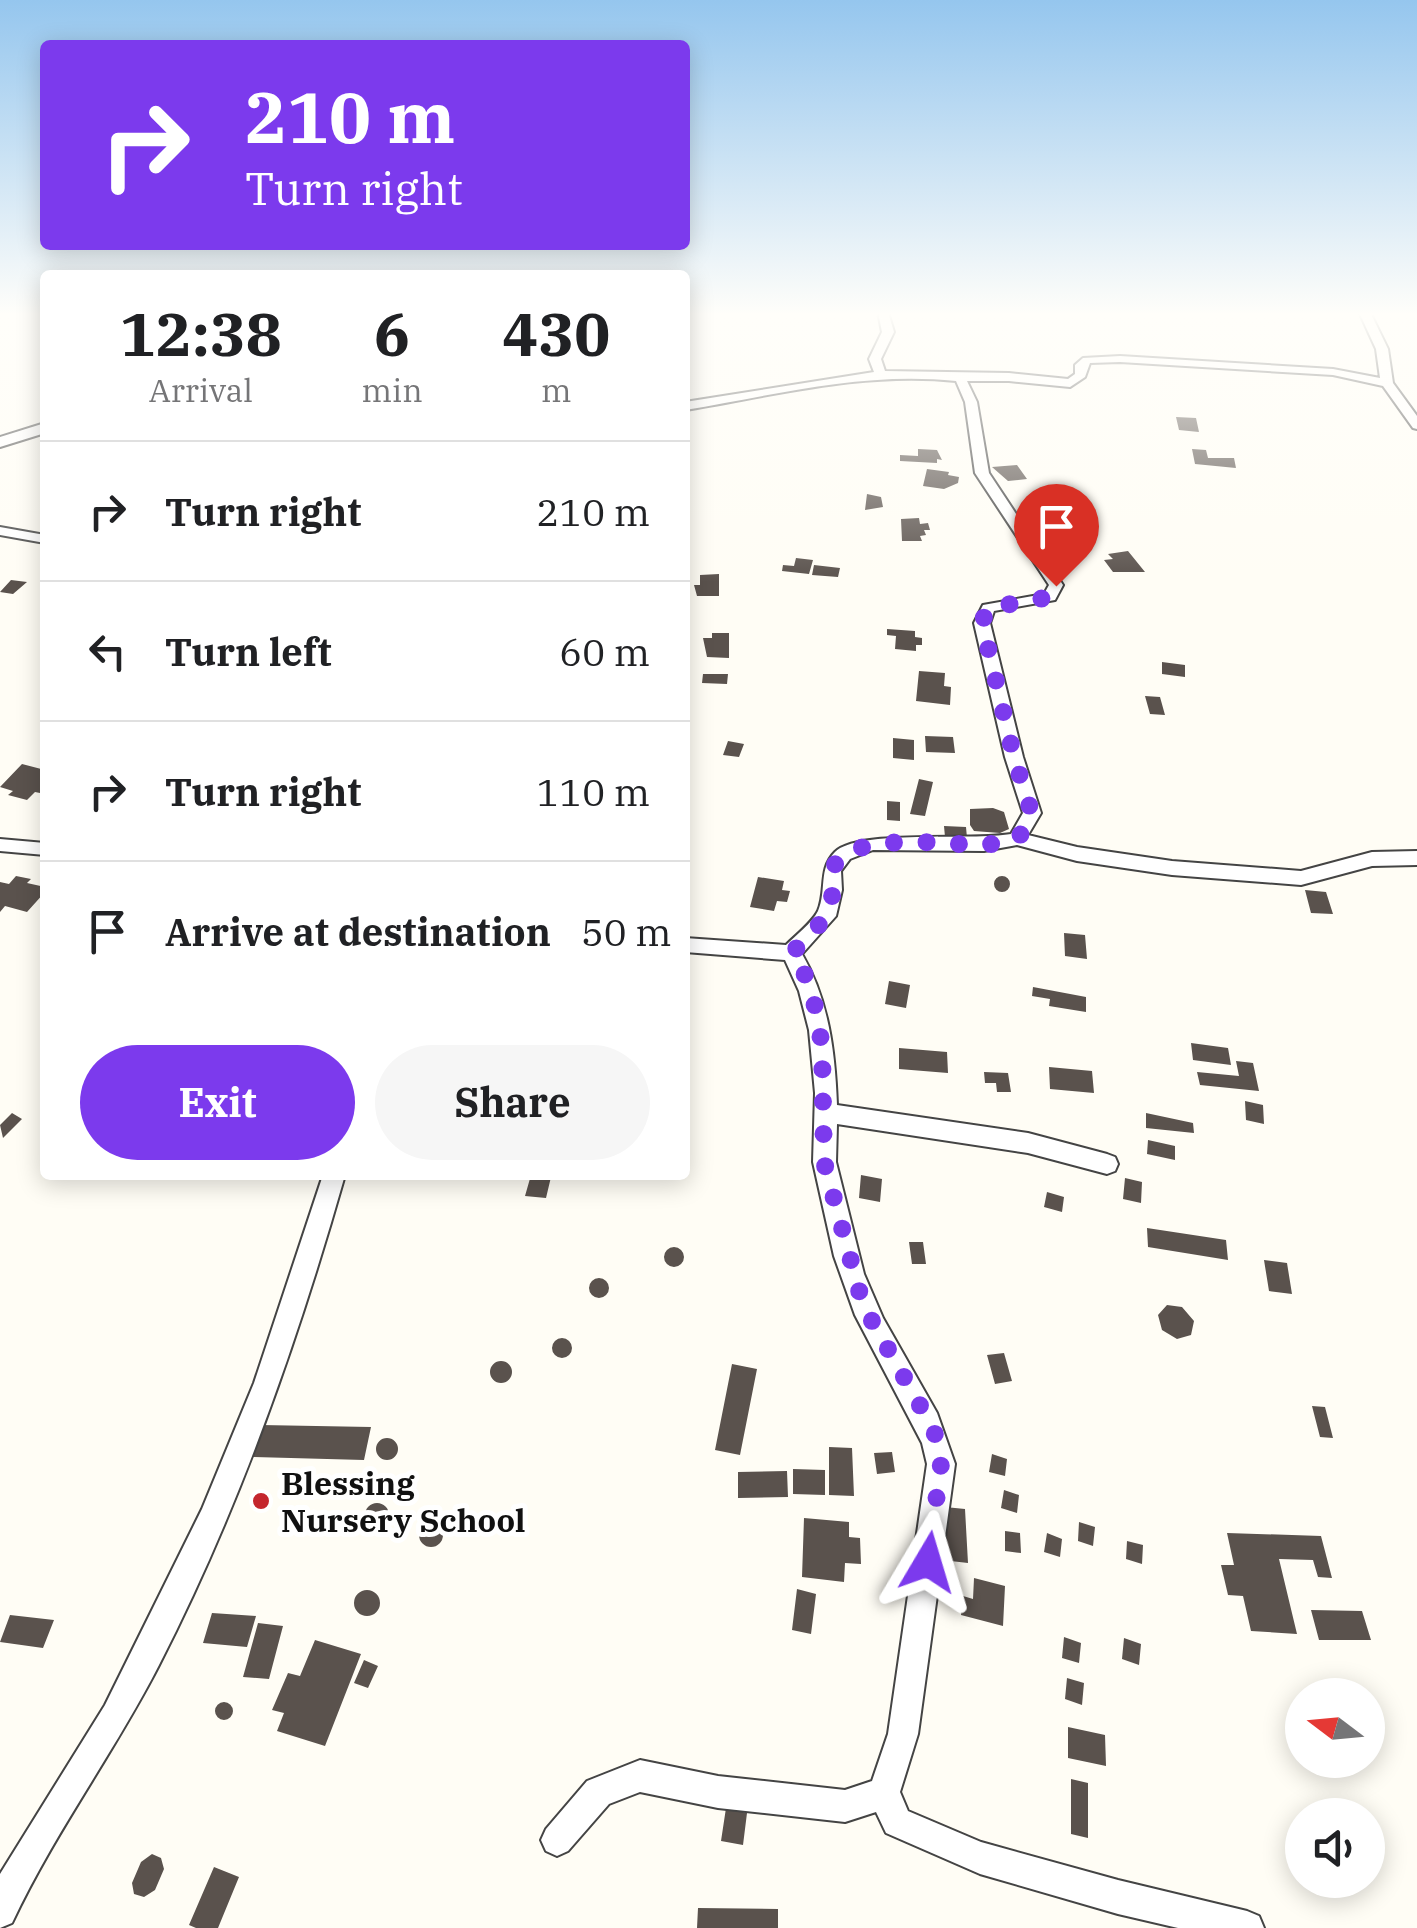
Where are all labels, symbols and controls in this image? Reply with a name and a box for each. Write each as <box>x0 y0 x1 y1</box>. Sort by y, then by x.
text: 210 m <box>245 71 455 162</box>
icon: right <box>80 80 210 210</box>
text: Turn right <box>245 159 463 217</box>
text: 12:38 <box>120 294 282 373</box>
text: 6 <box>374 294 410 373</box>
text: 430 <box>502 294 610 373</box>
text: Arrival <box>149 369 253 411</box>
text: min <box>362 369 423 411</box>
text: m <box>541 369 572 411</box>
icon: right <box>80 484 135 539</box>
pin <box>1014 484 1099 587</box>
text: Turn right <box>165 487 361 536</box>
text: 210 m <box>537 487 650 536</box>
icon: arrive <box>1029 499 1084 554</box>
icon: left <box>80 624 135 679</box>
text: Turn left <box>165 627 332 676</box>
text: 60 m <box>559 627 650 676</box>
icon: right <box>80 764 135 819</box>
text: Turn right <box>165 767 361 816</box>
text: 110 m <box>537 767 650 816</box>
icon: arrive <box>80 904 135 959</box>
text: Arrive at destination <box>165 907 551 956</box>
text: 50 m <box>581 907 672 956</box>
button: Exit <box>80 1045 355 1160</box>
button: Share <box>375 1045 650 1160</box>
place label: Blessing Nursery School <box>281 1462 526 1541</box>
marker: Blessing Nursery School <box>250 1490 272 1512</box>
position arrow <box>876 1510 980 1614</box>
north arrow <box>1285 1678 1385 1778</box>
map controls <box>1285 1678 1385 1898</box>
button: sound <box>1285 1798 1385 1898</box>

